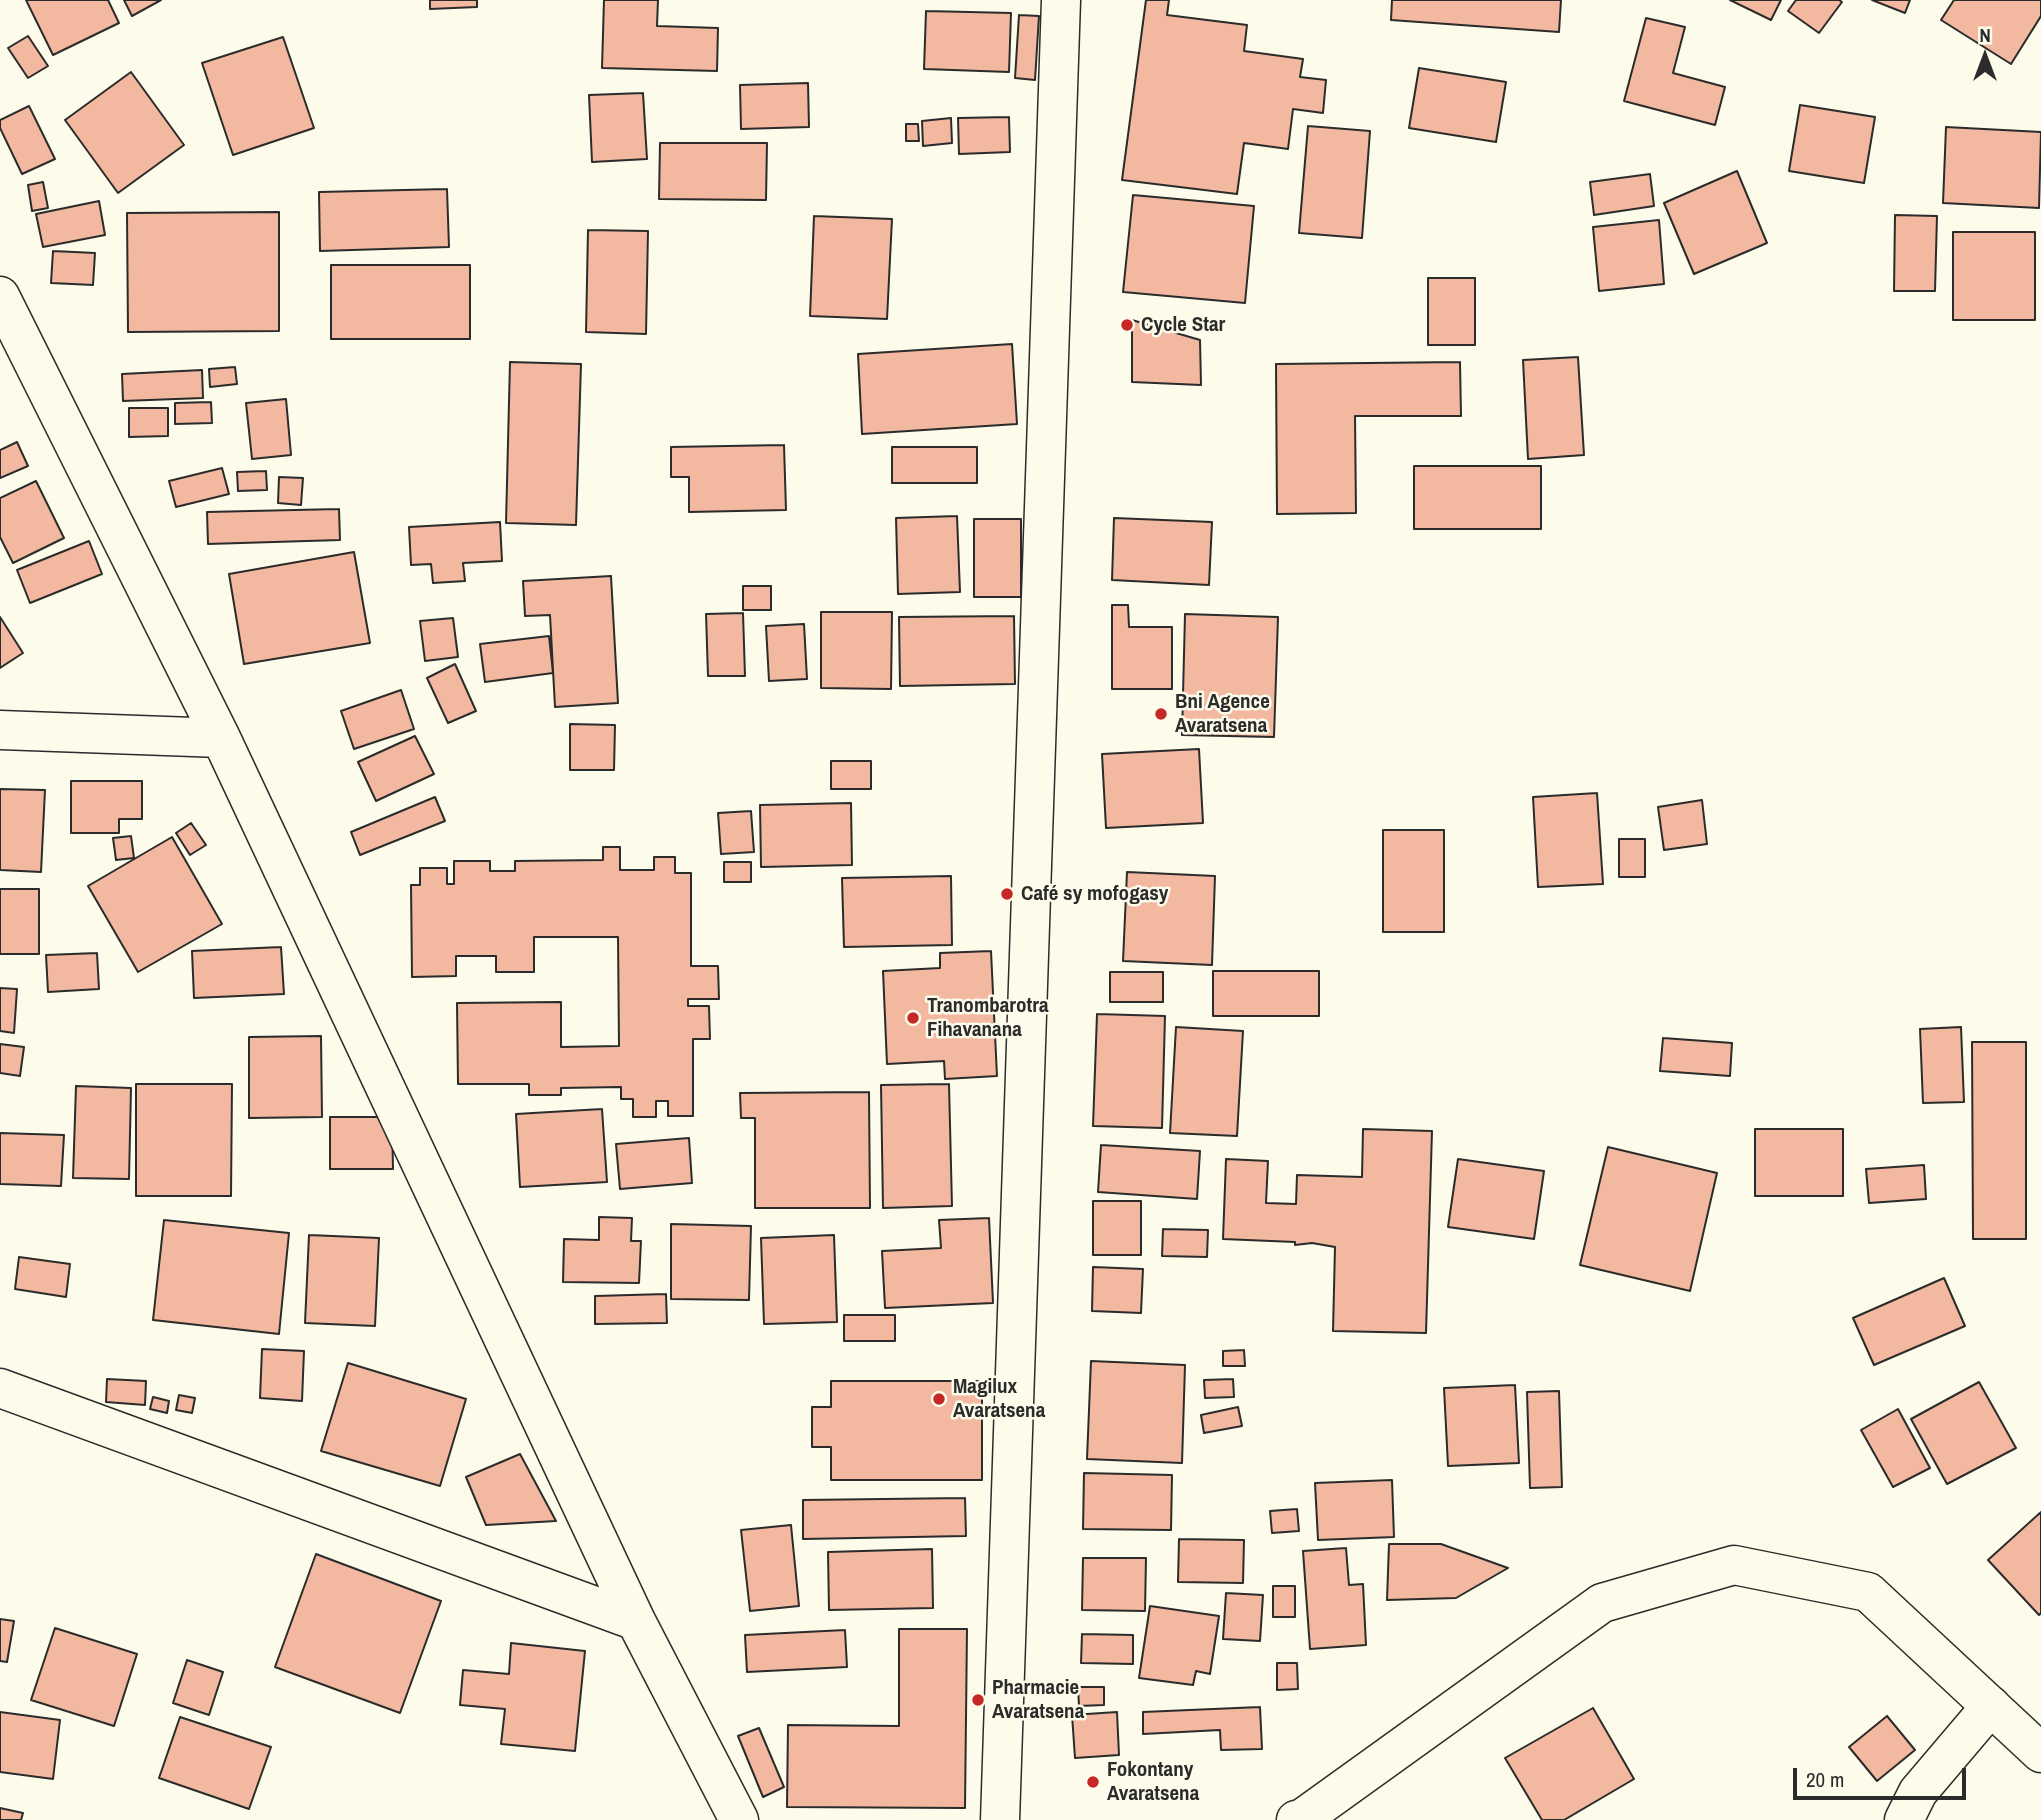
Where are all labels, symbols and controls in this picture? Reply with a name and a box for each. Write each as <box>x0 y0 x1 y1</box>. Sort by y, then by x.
north arrow <box>1950 21 2020 91</box>
text: N <box>1979 22 1991 48</box>
place label: Cycle Star <box>1141 312 1225 338</box>
marker: Cycle Star <box>1119 317 1135 333</box>
place label: Bni Agence Avaratsena <box>1175 689 1270 739</box>
marker: Bni Agence Avaratsena <box>1153 706 1169 722</box>
place label: Café sy mofogasy <box>1021 881 1168 907</box>
marker: Café sy mofogasy <box>999 886 1015 902</box>
place label: Tranombarotra Fihavanana <box>927 993 1049 1043</box>
marker: Tranombarotra Fihavanana <box>905 1010 921 1026</box>
place label: Magilux Avaratsena <box>953 1374 1045 1424</box>
marker: Magilux Avaratsena <box>931 1391 947 1407</box>
place label: Pharmacie Avaratsena <box>992 1675 1084 1725</box>
marker: Pharmacie Avaratsena <box>970 1692 986 1708</box>
scale bar <box>1796 1754 1969 1798</box>
place label: Fokontany Avaratsena <box>1107 1757 1199 1807</box>
text: 20 m <box>1806 1765 1844 1794</box>
marker: Fokontany Avaratsena <box>1085 1774 1101 1790</box>

